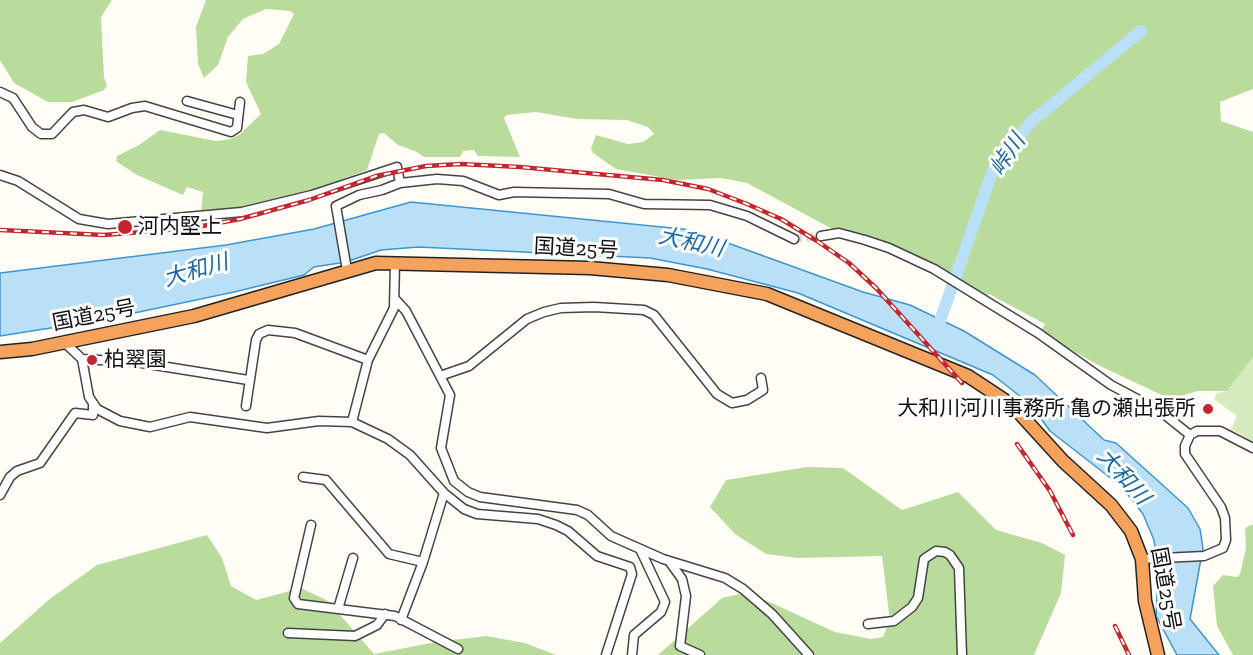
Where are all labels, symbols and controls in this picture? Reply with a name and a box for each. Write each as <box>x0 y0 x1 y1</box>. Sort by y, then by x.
water label: 峠川 <box>985 129 1031 181</box>
place label: 河内堅上 <box>138 214 222 240</box>
marker: 河内堅上 <box>116 218 134 236</box>
water label: 大和川 <box>656 223 726 263</box>
street label: 国道25号 <box>533 234 619 264</box>
water label: 大和川 <box>161 249 231 293</box>
street label: 国道25号 <box>50 296 138 336</box>
place label: 柏翠園 <box>104 347 167 373</box>
marker: 柏翠園 <box>85 353 99 367</box>
place label: 大和川河川事務所 亀の瀬出張所 <box>897 396 1196 422</box>
marker: 大和川河川事務所 亀の瀬出張所 <box>1201 402 1215 416</box>
water label: 大和川 <box>1091 444 1155 510</box>
street label: 国道25号 <box>1145 545 1185 633</box>

